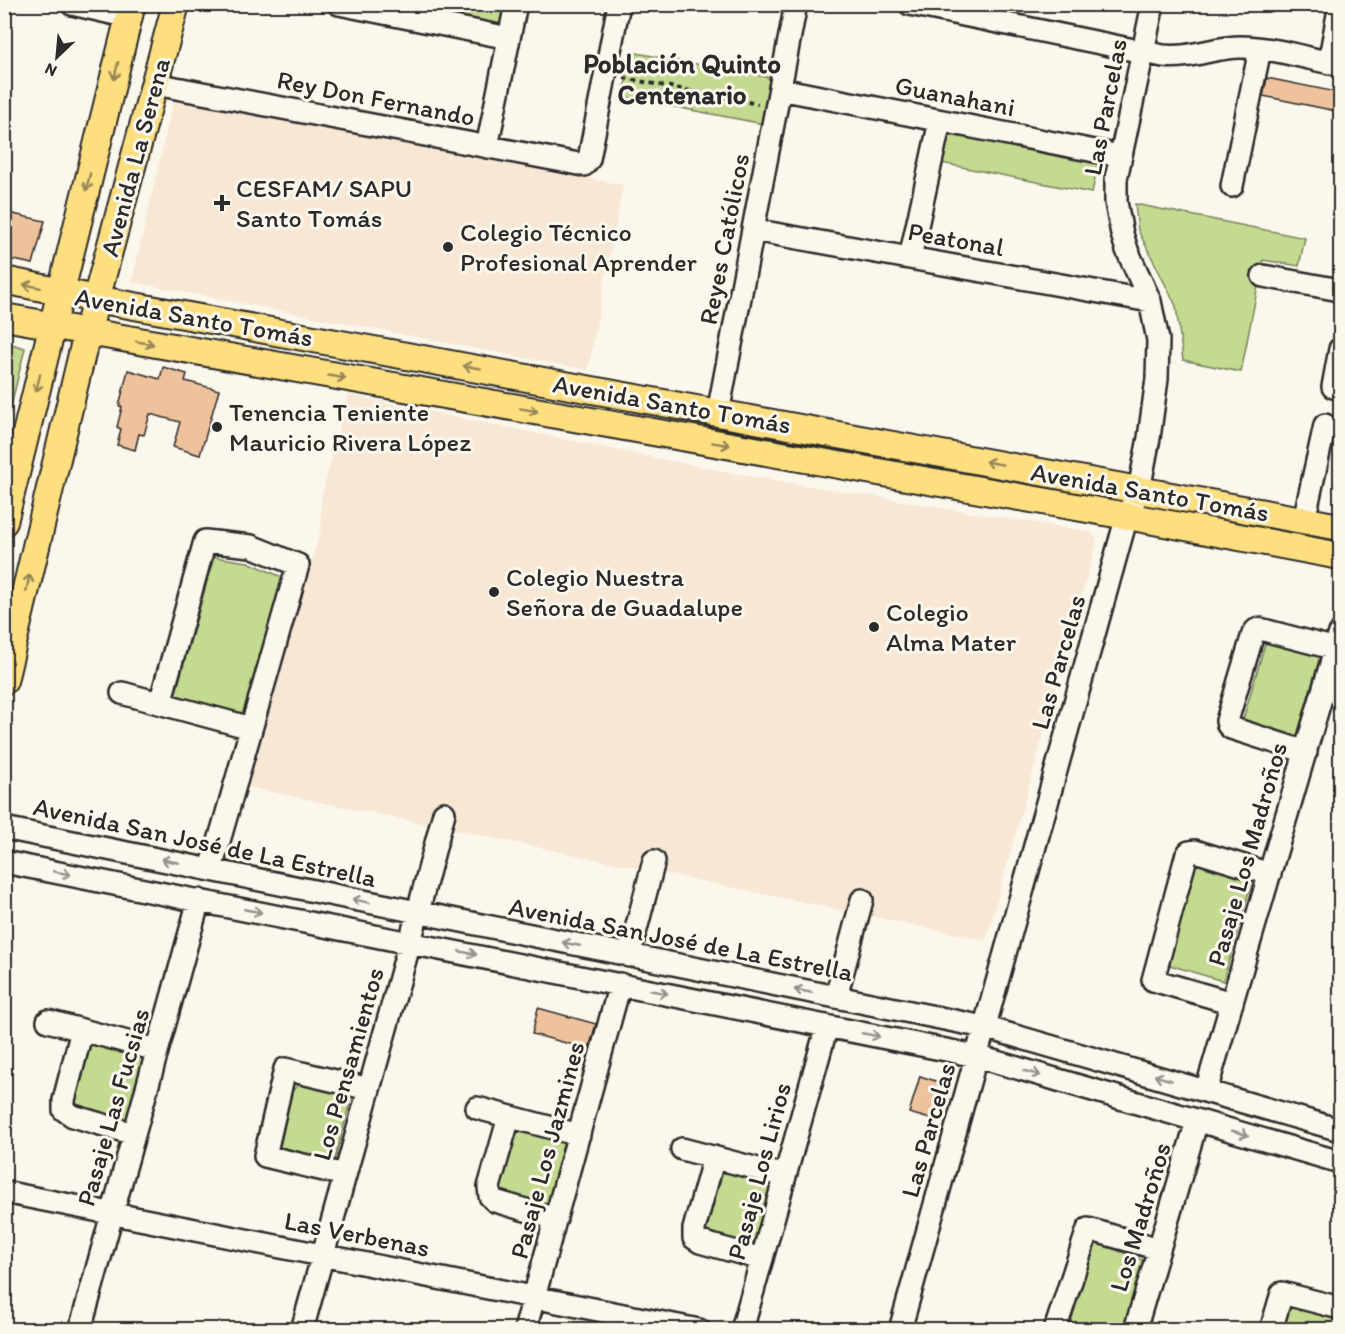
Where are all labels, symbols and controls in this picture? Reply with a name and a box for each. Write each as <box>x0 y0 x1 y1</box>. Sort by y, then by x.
north arrow <box>27 27 87 87</box>
street label: Las Parcelas <box>1076 36 1134 178</box>
district label: Población Quinto Centenario <box>583 47 781 111</box>
street label: Avenida La Serena <box>93 54 177 260</box>
text: N <box>42 59 60 81</box>
one-way arrow <box>109 62 121 81</box>
street label: Rey Don Fernando <box>274 63 478 133</box>
street label: Guanahani <box>892 69 1018 123</box>
street label: Reyes Católicos <box>692 151 756 327</box>
place label: CESFAM/ SAPU Santo Tomás <box>236 172 412 234</box>
one-way arrow <box>81 173 93 192</box>
marker: CESFAM/ SAPU Santo Tomás <box>213 194 231 212</box>
street label: Peatonal <box>905 215 1007 263</box>
place label: Colegio Técnico Profesional Aprender <box>460 216 698 278</box>
marker: Colegio Técnico Profesional Aprender <box>441 240 455 254</box>
one-way arrow <box>23 280 43 291</box>
street label: Avenida Santo Tomás <box>72 280 316 354</box>
one-way arrow <box>135 338 154 349</box>
one-way arrow <box>462 362 482 373</box>
street label: Avenida Santo Tomás <box>550 367 794 441</box>
one-way arrow <box>327 371 346 382</box>
one-way arrow <box>32 373 44 392</box>
place label: Tenencia Teniente Mauricio Rivera López <box>229 396 471 458</box>
one-way arrow <box>519 405 539 416</box>
marker: Tenencia Teniente Mauricio Rivera López <box>210 420 224 434</box>
one-way arrow <box>711 439 731 450</box>
street label: Avenida Santo Tomás <box>1028 455 1272 529</box>
one-way arrow <box>984 457 1004 468</box>
place label: Colegio Nuestra Señora de Guadalupe <box>506 561 743 623</box>
one-way arrow <box>22 574 34 593</box>
marker: Colegio Nuestra Señora de Guadalupe <box>487 585 501 599</box>
street label: Las Parcelas <box>1023 591 1093 733</box>
place label: Colegio Alma Mater <box>886 596 1017 658</box>
marker: Colegio Alma Mater <box>867 620 881 634</box>
street label: Pasaje Los Madroños <box>1200 738 1294 970</box>
street label: Avenida San José de La Estrella <box>30 790 380 894</box>
one-way arrow <box>161 855 180 866</box>
one-way arrow <box>52 868 71 879</box>
street label: Avenida San José de La Estrella <box>506 890 856 988</box>
one-way arrow <box>352 895 371 906</box>
one-way arrow <box>243 906 263 917</box>
one-way arrow <box>562 938 581 949</box>
one-way arrow <box>458 948 477 960</box>
street label: Los Pensamientos <box>305 964 391 1164</box>
one-way arrow <box>794 985 814 996</box>
one-way arrow <box>649 987 668 998</box>
street label: Pasaje Las Fucsias <box>69 1004 157 1210</box>
one-way arrow <box>860 1030 880 1041</box>
street label: Pasaje Los Jazmines <box>503 1038 591 1262</box>
street label: Las Parcelas <box>893 1059 963 1201</box>
one-way arrow <box>1022 1068 1041 1079</box>
one-way arrow <box>1154 1072 1173 1083</box>
street label: Pasaje Los Lirios <box>720 1079 798 1263</box>
one-way arrow <box>1230 1128 1249 1139</box>
street label: Los Madroños <box>1102 1138 1178 1296</box>
street label: Las Verbenas <box>282 1204 432 1264</box>

